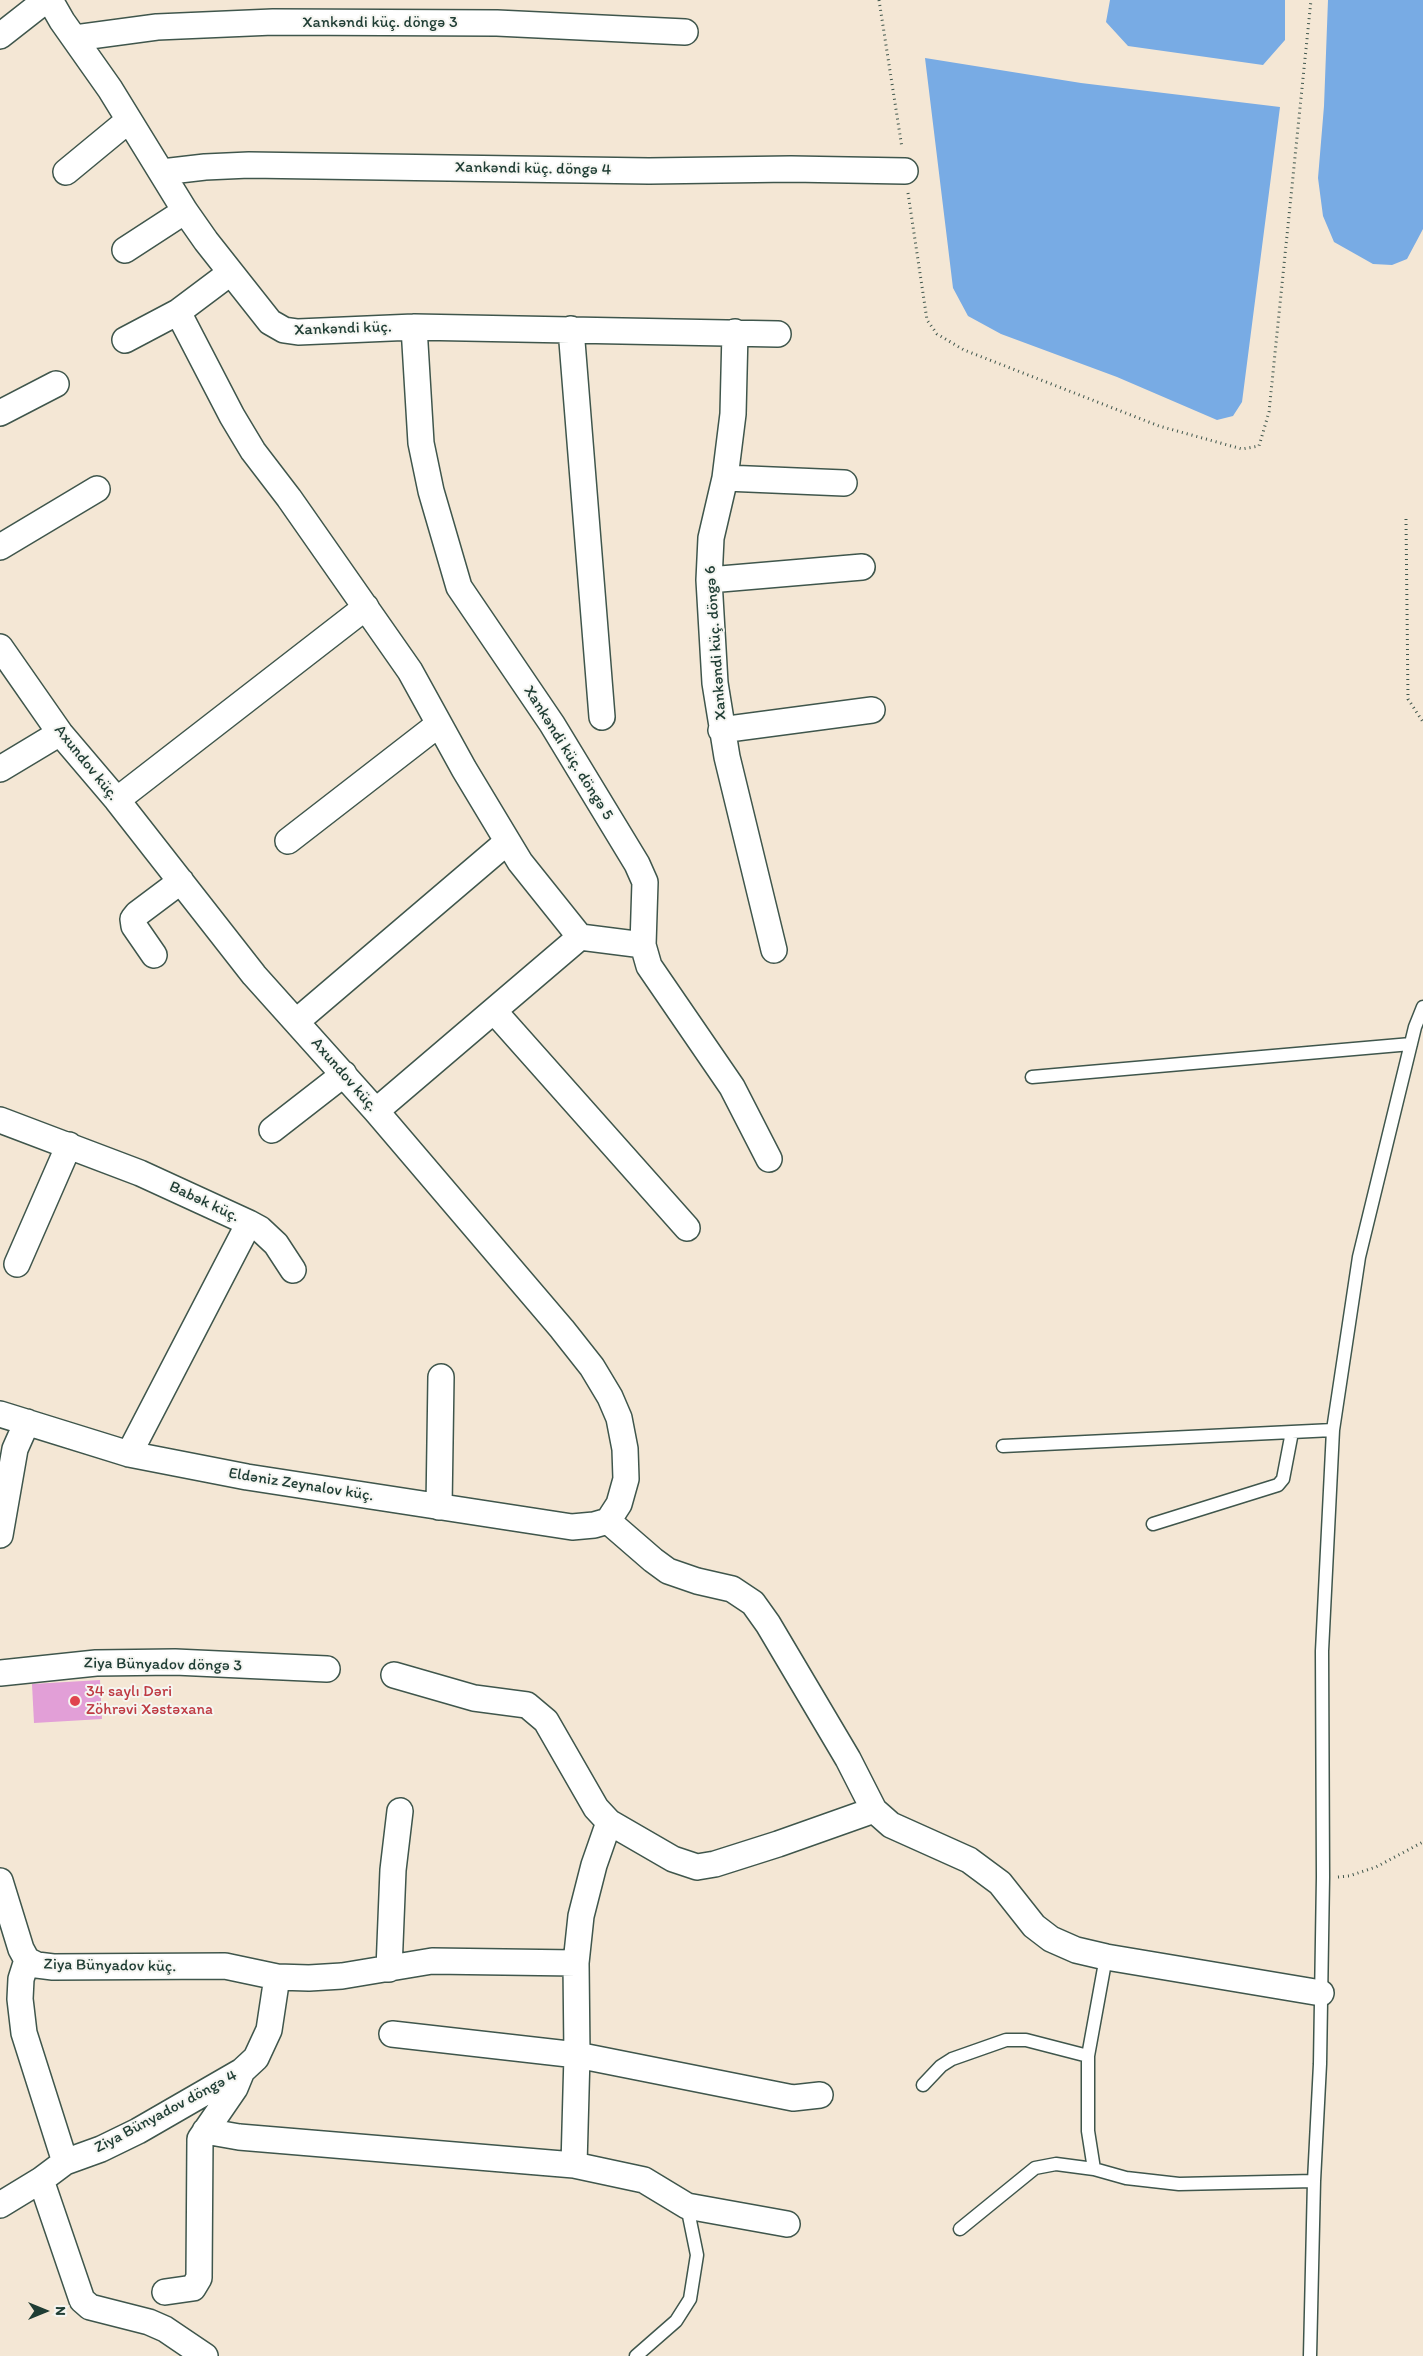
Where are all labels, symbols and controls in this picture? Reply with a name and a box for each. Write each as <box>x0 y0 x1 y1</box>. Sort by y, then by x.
street label: Xankəndi küç. döngə 3 <box>302 13 458 33</box>
street label: Xankəndi küç. döngə 4 <box>455 158 611 180</box>
street label: Xankəndi küç. <box>294 318 392 340</box>
street label: Xankəndi küç. döngə 6 <box>701 565 731 721</box>
street label: Xankəndi küç. döngə 5 <box>519 682 617 824</box>
street label: Axundov küç. <box>50 721 122 805</box>
street label: Axundov küç. <box>307 1034 381 1116</box>
street label: Babək küç. <box>166 1177 242 1227</box>
street label: Eldəniz Zeynalov küç. <box>227 1464 375 1506</box>
street label: Ziya Bünyadov döngə 3 <box>84 1654 242 1676</box>
place label: 34 saylı Dəri Zöhrəvi Xəstəxana <box>86 1682 213 1720</box>
marker: 34 saylı Dəri Zöhrəvi Xəstəxana <box>68 1694 82 1708</box>
street label: Ziya Bünyadov küç. <box>44 1955 176 1977</box>
street label: Ziya Bünyadov döngə 4 <box>91 2066 241 2158</box>
north arrow <box>20 2286 70 2336</box>
text: N <box>52 2306 69 2316</box>

